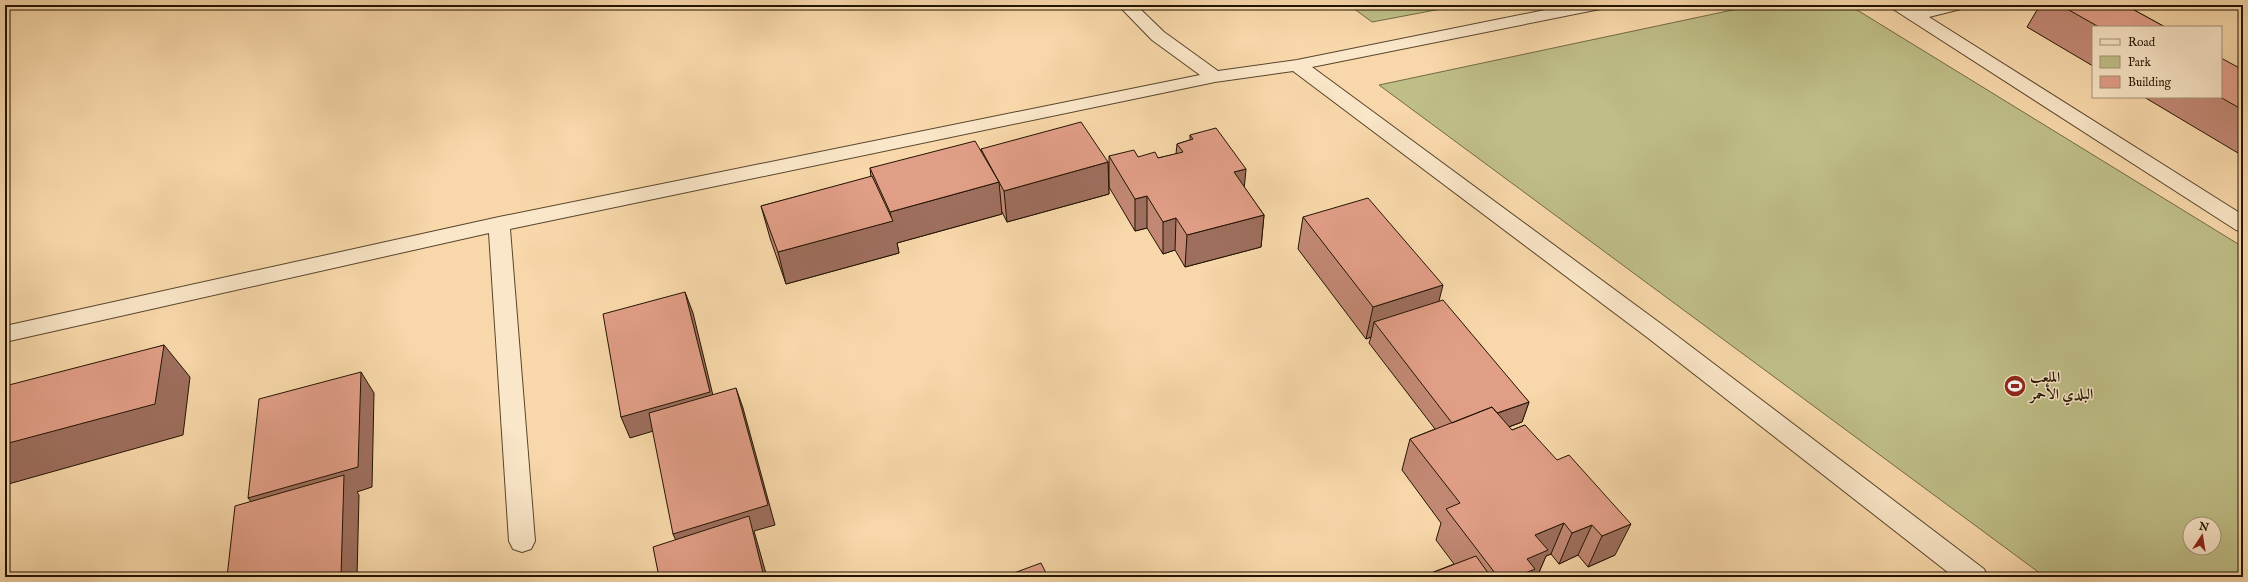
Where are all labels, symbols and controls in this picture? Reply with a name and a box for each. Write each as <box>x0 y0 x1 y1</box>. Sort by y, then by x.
legend <box>2092 26 2222 98</box>
text: Road <box>2128 35 2156 50</box>
text: Park <box>2128 55 2151 70</box>
text: Building <box>2128 75 2172 90</box>
place label: الملعب البلدي الأحمر <box>2028 368 2093 406</box>
sports icon: الملعب البلدي الأحمر <box>2002 373 2028 399</box>
north arrow <box>2182 516 2222 556</box>
text: N <box>2197 519 2210 535</box>

